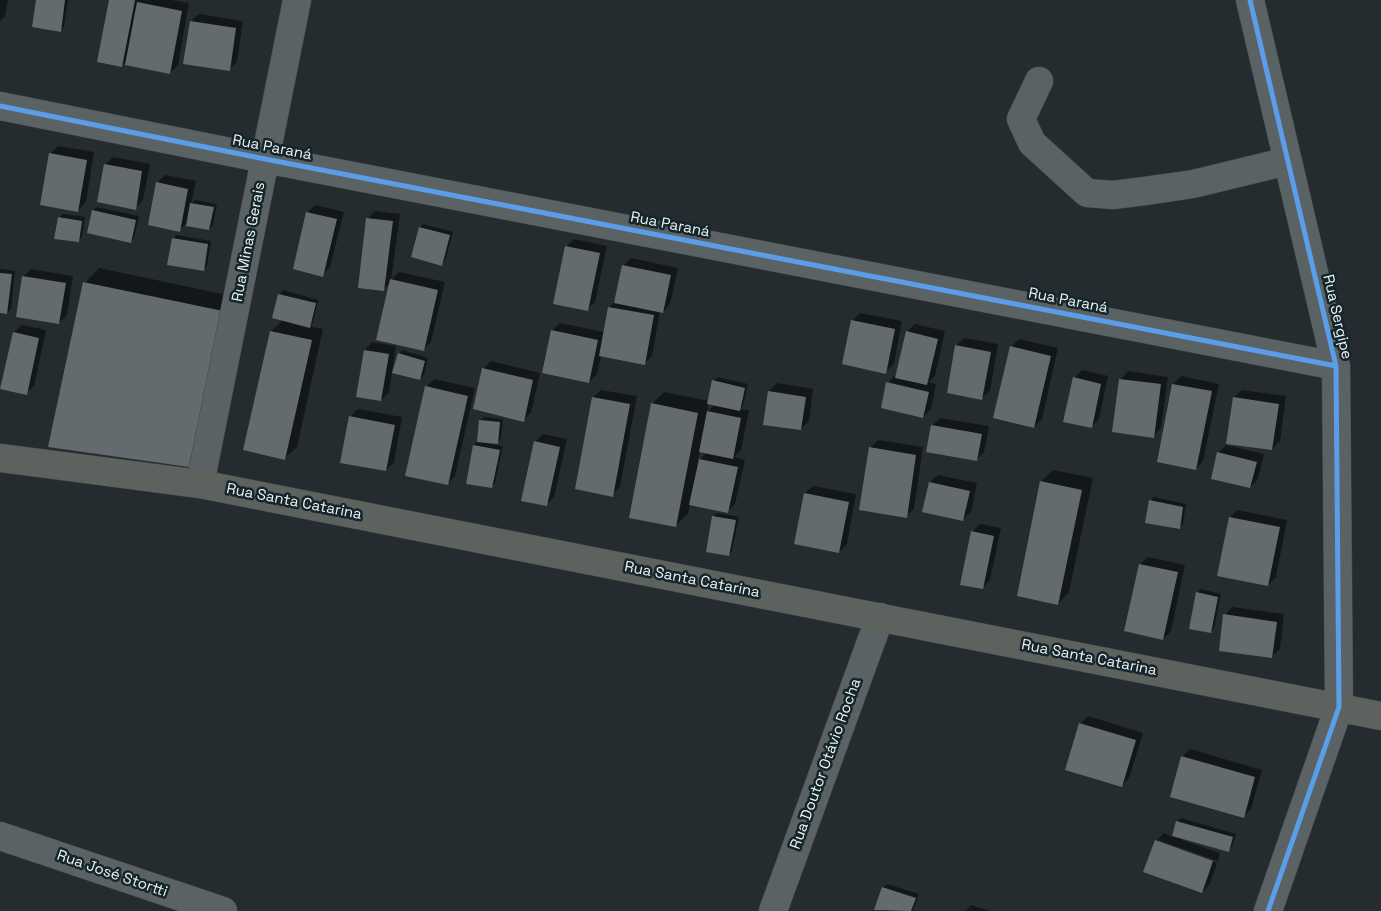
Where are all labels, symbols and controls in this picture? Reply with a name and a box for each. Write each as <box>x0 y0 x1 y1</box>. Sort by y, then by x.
street label: Rua Paraná <box>231 131 313 165</box>
street label: Rua Minas Gerais <box>229 181 269 303</box>
street label: Rua Paraná <box>629 208 711 242</box>
street label: Rua Sergipe <box>1319 273 1355 361</box>
street label: Rua Paraná <box>1027 284 1109 318</box>
street label: Rua Santa Catarina <box>225 480 363 524</box>
street label: Rua Santa Catarina <box>623 558 761 602</box>
street label: Rua Santa Catarina <box>1020 636 1158 680</box>
street label: Rua Doutor Otávio Rocha <box>787 676 865 852</box>
street label: Rua José Stortti <box>54 847 170 901</box>

